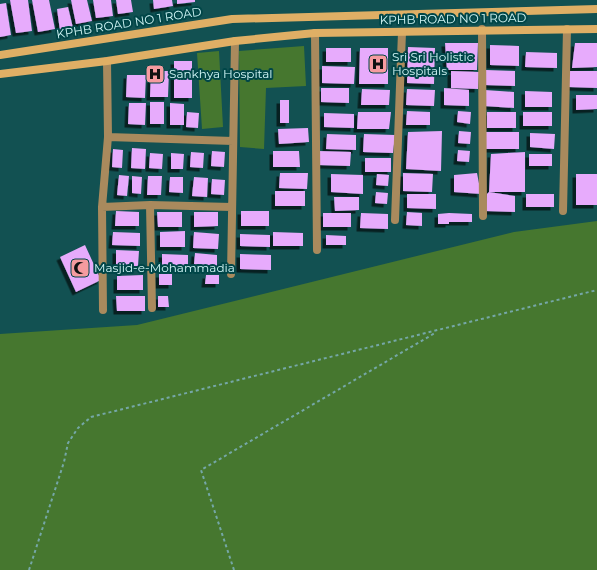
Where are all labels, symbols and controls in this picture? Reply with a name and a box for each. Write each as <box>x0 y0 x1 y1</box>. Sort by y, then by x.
street label: KPHB ROAD NO 1 ROAD <box>55 4 203 41</box>
street label: KPHB ROAD NO 1 ROAD <box>379 10 527 27</box>
place label: Sri Sri Holistic Hospitals <box>392 49 474 78</box>
hospital icon: Sri Sri Holistic Hospitals <box>367 53 389 75</box>
hospital icon: Sankhya Hospital <box>144 63 166 85</box>
place label: Sankhya Hospital <box>169 66 272 81</box>
mosque icon: Masjid-e-Mohammadia <box>69 257 91 279</box>
place label: Masjid-e-Mohammadia <box>94 260 235 275</box>

